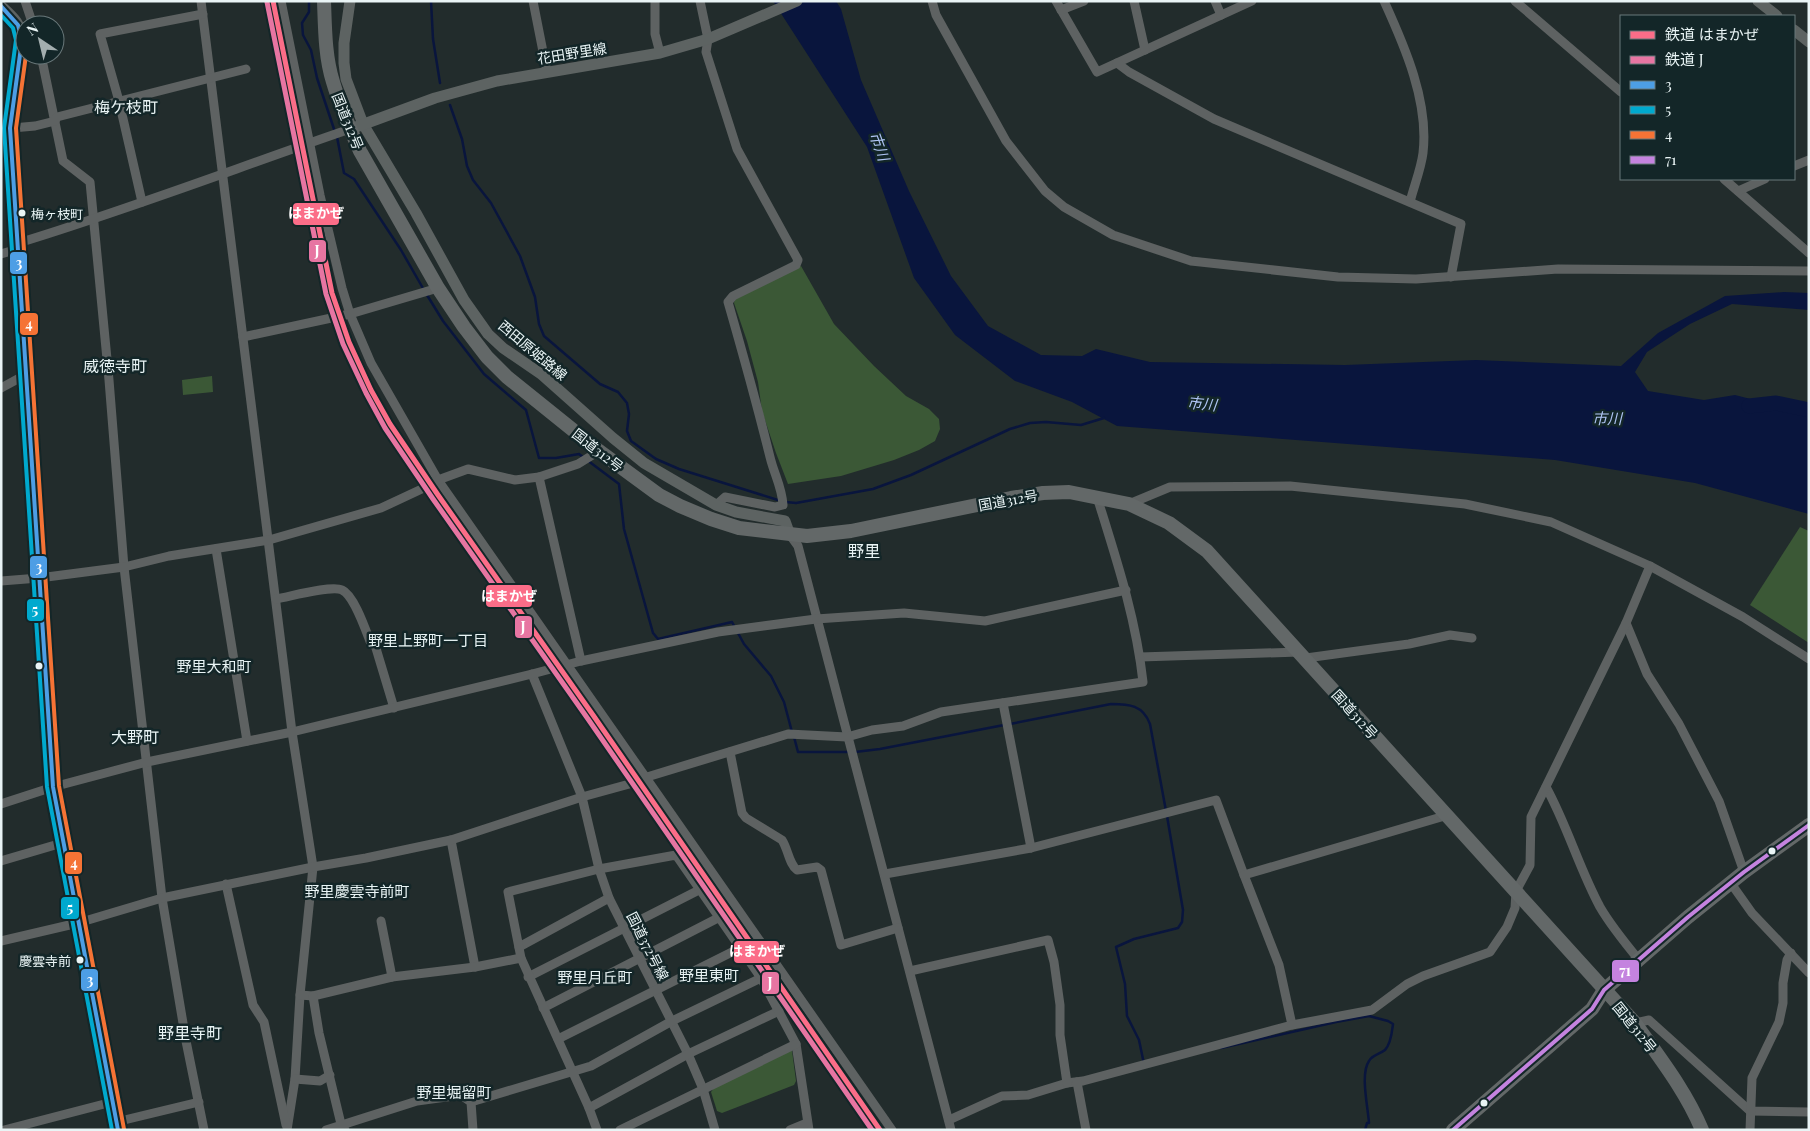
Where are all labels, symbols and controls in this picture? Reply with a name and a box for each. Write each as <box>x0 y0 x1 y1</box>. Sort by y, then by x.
north arrow <box>15 15 65 65</box>
legend <box>1620 15 1795 180</box>
text: N <box>23 18 42 40</box>
text: 鉄道 はまかぜ <box>1665 24 1759 44</box>
street label: 花田野里線 <box>536 38 608 68</box>
text: 鉄道 J <box>1665 49 1704 69</box>
text: 3 <box>1665 74 1672 94</box>
street label: 国道312号 <box>328 90 368 152</box>
district label: 梅ケ枝町 <box>94 96 158 117</box>
text: 5 <box>1665 99 1671 119</box>
text: 4 <box>1665 124 1672 144</box>
water label: 市川 <box>865 128 895 165</box>
text: 71 <box>1665 149 1677 169</box>
line badge: はまかぜ <box>292 202 340 226</box>
text: はまかぜ <box>288 203 344 222</box>
place label: 梅ヶ枝町 <box>31 205 83 222</box>
marker: 梅ヶ枝町 <box>17 208 27 218</box>
line badge: J <box>308 239 327 263</box>
text: J <box>313 241 320 260</box>
line badge: 3 <box>9 251 28 275</box>
text: 3 <box>16 253 23 272</box>
line badge: 4 <box>19 312 39 336</box>
text: 4 <box>25 314 33 333</box>
street label: 西田原姫路線 <box>495 316 571 384</box>
district label: 威徳寺町 <box>83 355 147 376</box>
water label: 市川 <box>1186 391 1220 415</box>
water label: 市川 <box>1592 408 1624 428</box>
street label: 国道312号 <box>568 424 628 476</box>
street label: 国道312号 <box>977 485 1039 515</box>
district label: 野里 <box>848 540 880 561</box>
line badge: 3 <box>29 555 48 579</box>
text: 3 <box>36 557 43 576</box>
line badge: はまかぜ <box>485 584 533 608</box>
text: はまかぜ <box>481 586 537 605</box>
line badge: 5 <box>26 598 45 622</box>
text: 5 <box>32 600 38 619</box>
line badge: J <box>514 615 533 639</box>
text: J <box>519 617 526 636</box>
district label: 野里上野町一丁目 <box>368 630 488 650</box>
district label: 野里大和町 <box>176 656 252 676</box>
unlabelled marker <box>34 661 44 671</box>
street label: 国道312号 <box>1328 685 1382 743</box>
district label: 大野町 <box>111 726 159 747</box>
unlabelled marker <box>1767 846 1777 856</box>
line badge: 4 <box>64 851 83 875</box>
text: 4 <box>70 853 78 872</box>
district label: 野里慶雲寺前町 <box>304 881 410 901</box>
line badge: 5 <box>60 896 80 920</box>
text: 5 <box>67 898 73 917</box>
street label: 国道372号線 <box>623 908 673 984</box>
line badge: はまかぜ <box>733 940 780 964</box>
text: はまかぜ <box>729 941 785 960</box>
place label: 慶雲寺前 <box>19 952 71 969</box>
marker: 慶雲寺前 <box>75 955 85 965</box>
line badge: 71 <box>1611 959 1640 983</box>
text: 71 <box>1619 961 1631 980</box>
district label: 野里東町 <box>679 965 739 985</box>
district label: 野里月丘町 <box>557 967 633 987</box>
line badge: 3 <box>80 968 99 992</box>
text: 3 <box>87 970 94 989</box>
line badge: J <box>761 971 780 995</box>
text: J <box>766 973 773 992</box>
street label: 国道312号 <box>1609 998 1661 1056</box>
district label: 野里寺町 <box>158 1022 222 1043</box>
district label: 野里堀留町 <box>416 1082 492 1102</box>
unlabelled marker <box>1479 1098 1489 1108</box>

